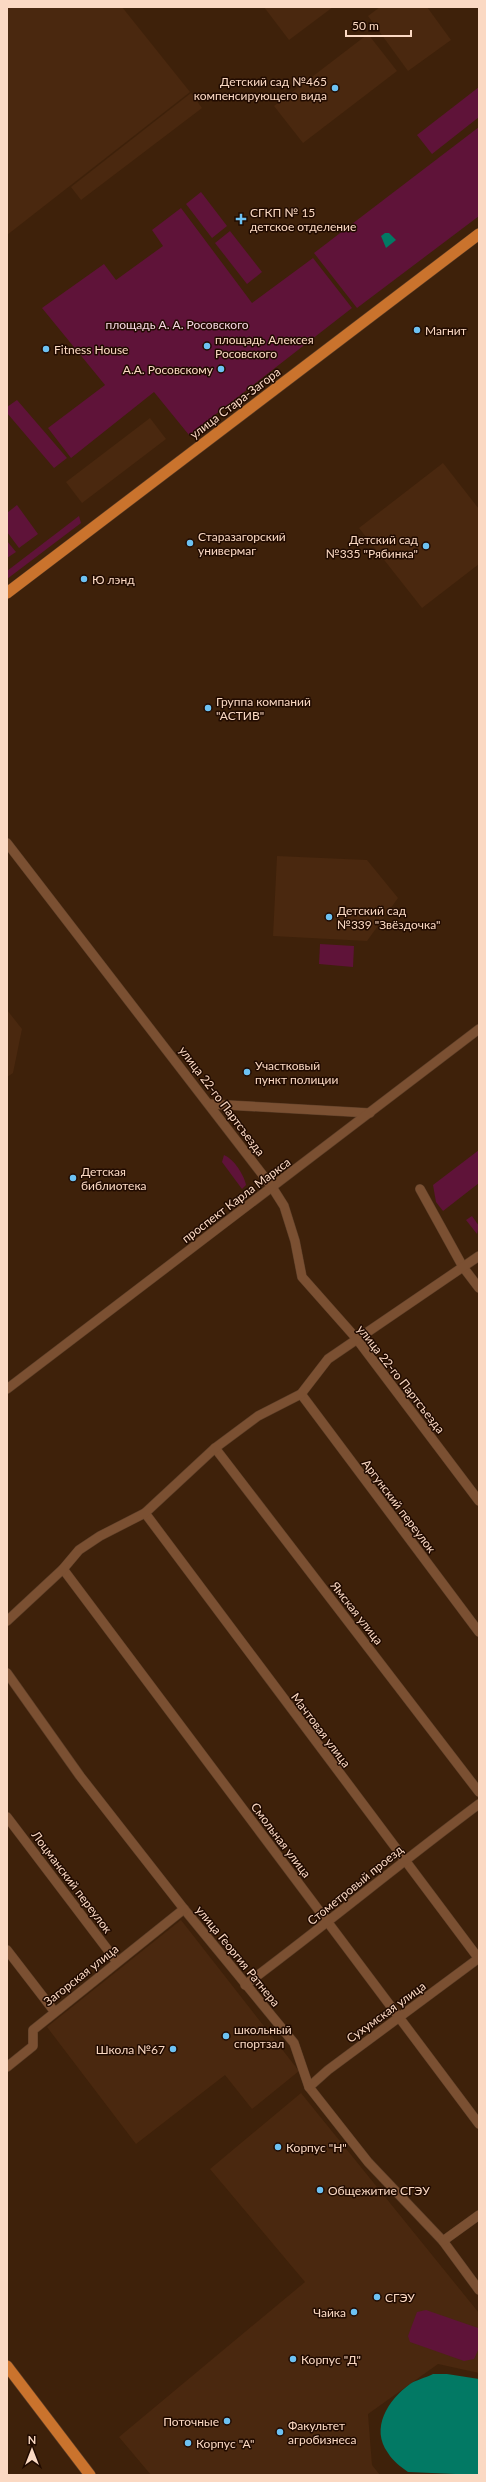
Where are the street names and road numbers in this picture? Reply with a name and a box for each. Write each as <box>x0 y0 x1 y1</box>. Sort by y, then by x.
street label: улица Стара-Загора <box>187 364 283 442</box>
street label: улица 22-го Партсъезда <box>176 1043 268 1159</box>
street label: проспект Карла Маркса <box>179 1154 293 1246</box>
street label: улица 22-го Партсъезда <box>354 1322 448 1436</box>
street label: Аргунский переулок <box>359 1456 440 1556</box>
street label: Ямская улица <box>327 1578 386 1648</box>
street label: Мачтовая улица <box>288 1690 354 1770</box>
street label: Смольная улица <box>248 1799 314 1881</box>
street label: Лоцманский переулок <box>28 1827 116 1937</box>
street label: Стометровый проезд <box>304 1841 406 1928</box>
street label: улица Георгия Ратнера <box>193 1902 283 2010</box>
street label: Загорская улица <box>41 1941 121 2009</box>
street label: Сухумская улица <box>343 1978 429 2046</box>

